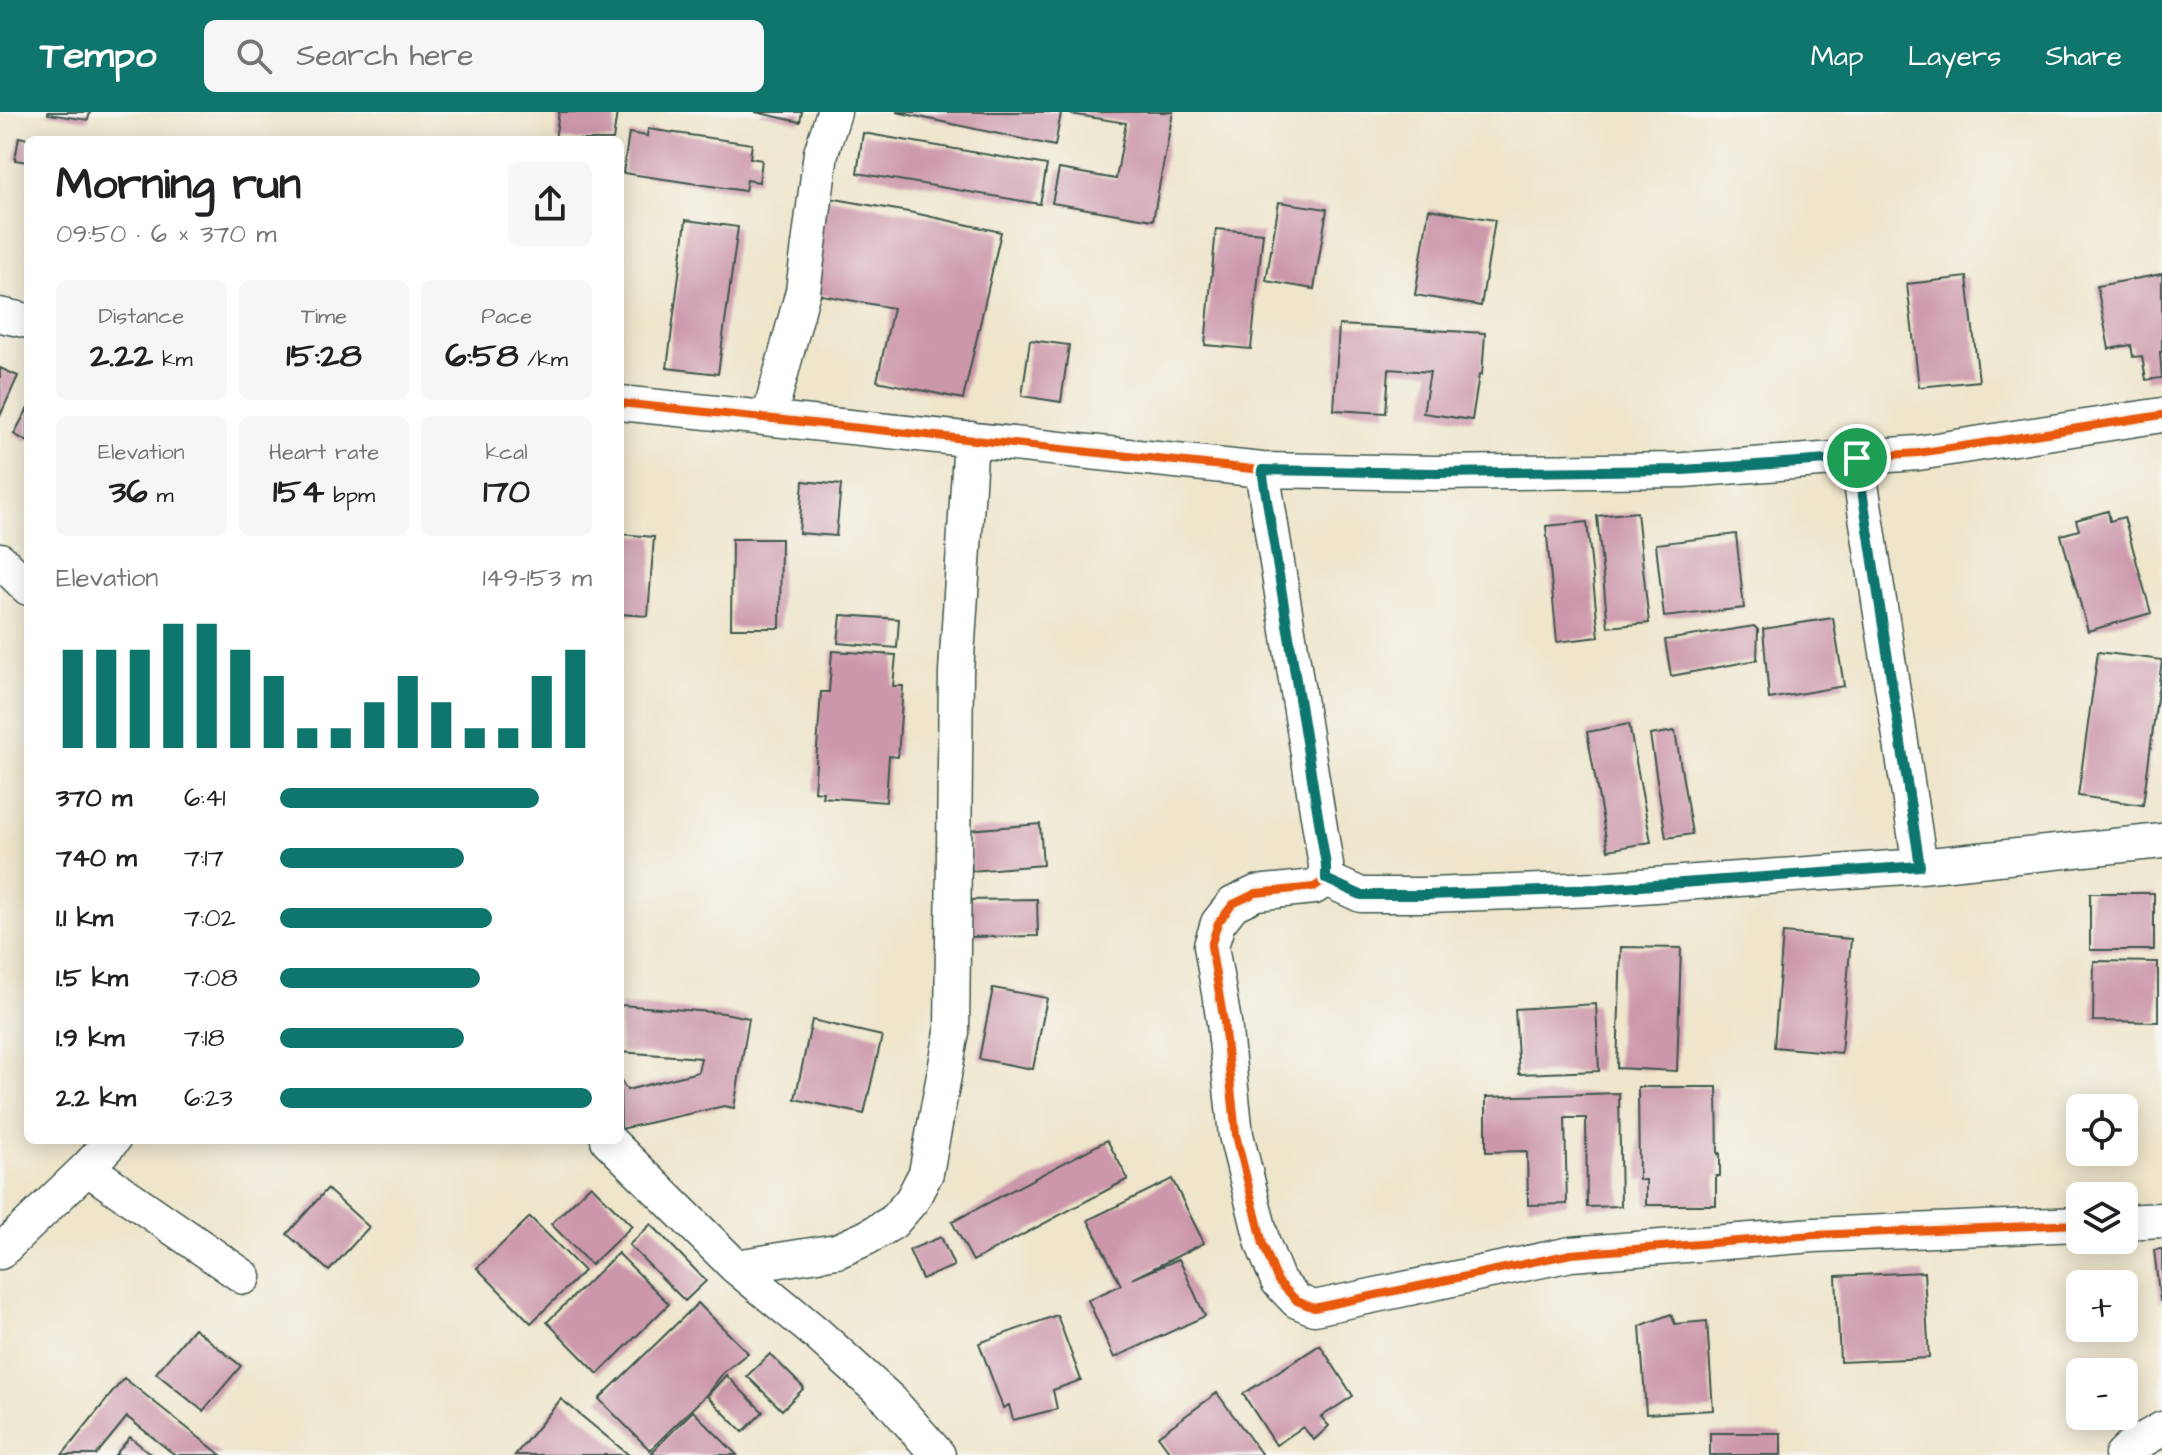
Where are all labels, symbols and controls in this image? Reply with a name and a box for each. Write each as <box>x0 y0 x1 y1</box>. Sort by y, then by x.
search box <box>204 20 764 92</box>
text: Tempo <box>40 30 156 82</box>
icon: search <box>232 34 276 78</box>
text: Search here <box>296 35 473 77</box>
text: Map <box>1811 37 1864 76</box>
text: Layers <box>1908 37 2001 76</box>
text: Share <box>2045 37 2122 76</box>
text: Morning run <box>56 155 301 216</box>
button: share <box>508 162 592 246</box>
text: 09:50 · 6 × 370 m <box>56 216 276 252</box>
text: Distance <box>99 301 184 332</box>
text: Time <box>301 301 347 332</box>
text: Pace <box>481 301 532 332</box>
text: 2.22 <box>90 332 153 380</box>
text: 15:28 <box>286 332 362 380</box>
text: 6:58 <box>445 332 518 380</box>
text: km <box>153 344 193 375</box>
text: /km <box>518 344 568 375</box>
pin <box>1823 424 1891 492</box>
icon: arrive <box>1835 436 1879 480</box>
text: Elevation <box>98 437 185 468</box>
text: Heart rate <box>269 437 379 468</box>
text: kcal <box>486 437 528 468</box>
text: 36 <box>109 468 148 516</box>
text: 154 <box>273 468 325 516</box>
text: 170 <box>483 468 530 516</box>
text: m <box>148 480 174 511</box>
text: bpm <box>325 480 375 511</box>
text: Elevation <box>56 560 158 596</box>
text: 149–153 m <box>482 560 592 596</box>
text: 370 m <box>56 780 132 816</box>
text: 6:41 <box>184 780 226 816</box>
text: 740 m <box>56 840 137 876</box>
text: 7:17 <box>184 840 224 876</box>
text: 1.1 km <box>56 900 113 936</box>
text: 7:02 <box>184 900 236 936</box>
text: 1.5 km <box>56 960 128 996</box>
text: 7:08 <box>184 960 238 996</box>
text: 1.9 km <box>56 1020 124 1056</box>
text: 7:18 <box>184 1020 225 1056</box>
text: 2.2 km <box>56 1080 136 1116</box>
text: 6:23 <box>184 1080 233 1116</box>
map controls <box>2066 1094 2138 1430</box>
button: locate <box>2066 1094 2138 1166</box>
button: layers <box>2066 1182 2138 1254</box>
button: + <box>2066 1270 2138 1342</box>
button: − <box>2066 1358 2138 1430</box>

